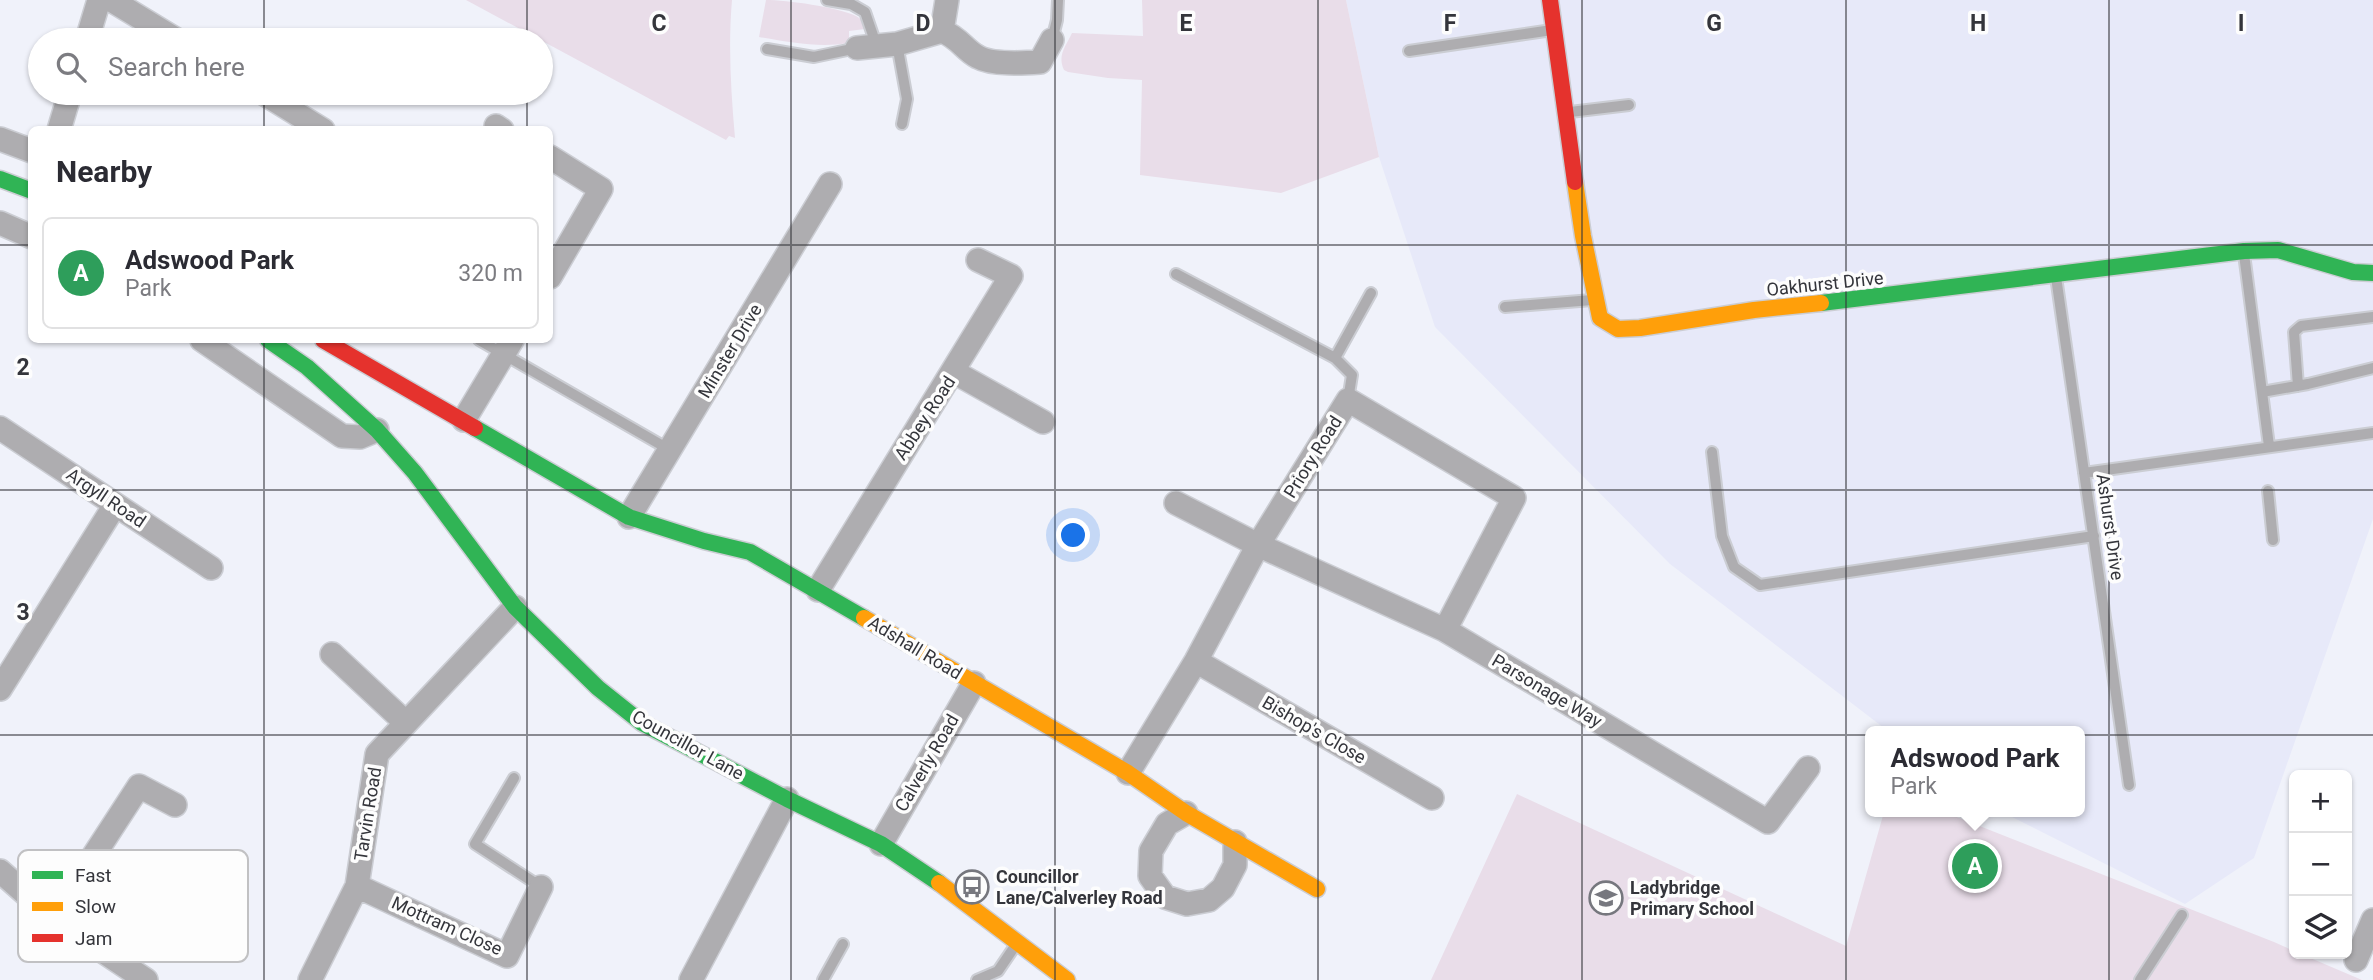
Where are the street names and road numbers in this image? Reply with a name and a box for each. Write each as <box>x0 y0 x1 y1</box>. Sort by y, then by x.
street label: Oakhurst Drive <box>1766 267 1884 300</box>
street label: Minster Drive <box>693 300 766 401</box>
street label: Abbey Road <box>890 372 959 464</box>
street label: Priory Road <box>1279 412 1346 502</box>
street label: Argyll Road <box>63 463 150 532</box>
street label: Ashurst Drive <box>2093 472 2128 581</box>
street label: Adshall Road <box>865 611 966 684</box>
street label: Parsonage Way <box>1489 650 1606 732</box>
street label: Bishop's Close <box>1259 691 1370 768</box>
street label: Councillor Lane <box>629 705 748 784</box>
street label: Calverly Road <box>890 710 963 815</box>
street label: Tarvin Road <box>350 766 385 862</box>
street label: Mottram Close <box>389 892 506 959</box>

